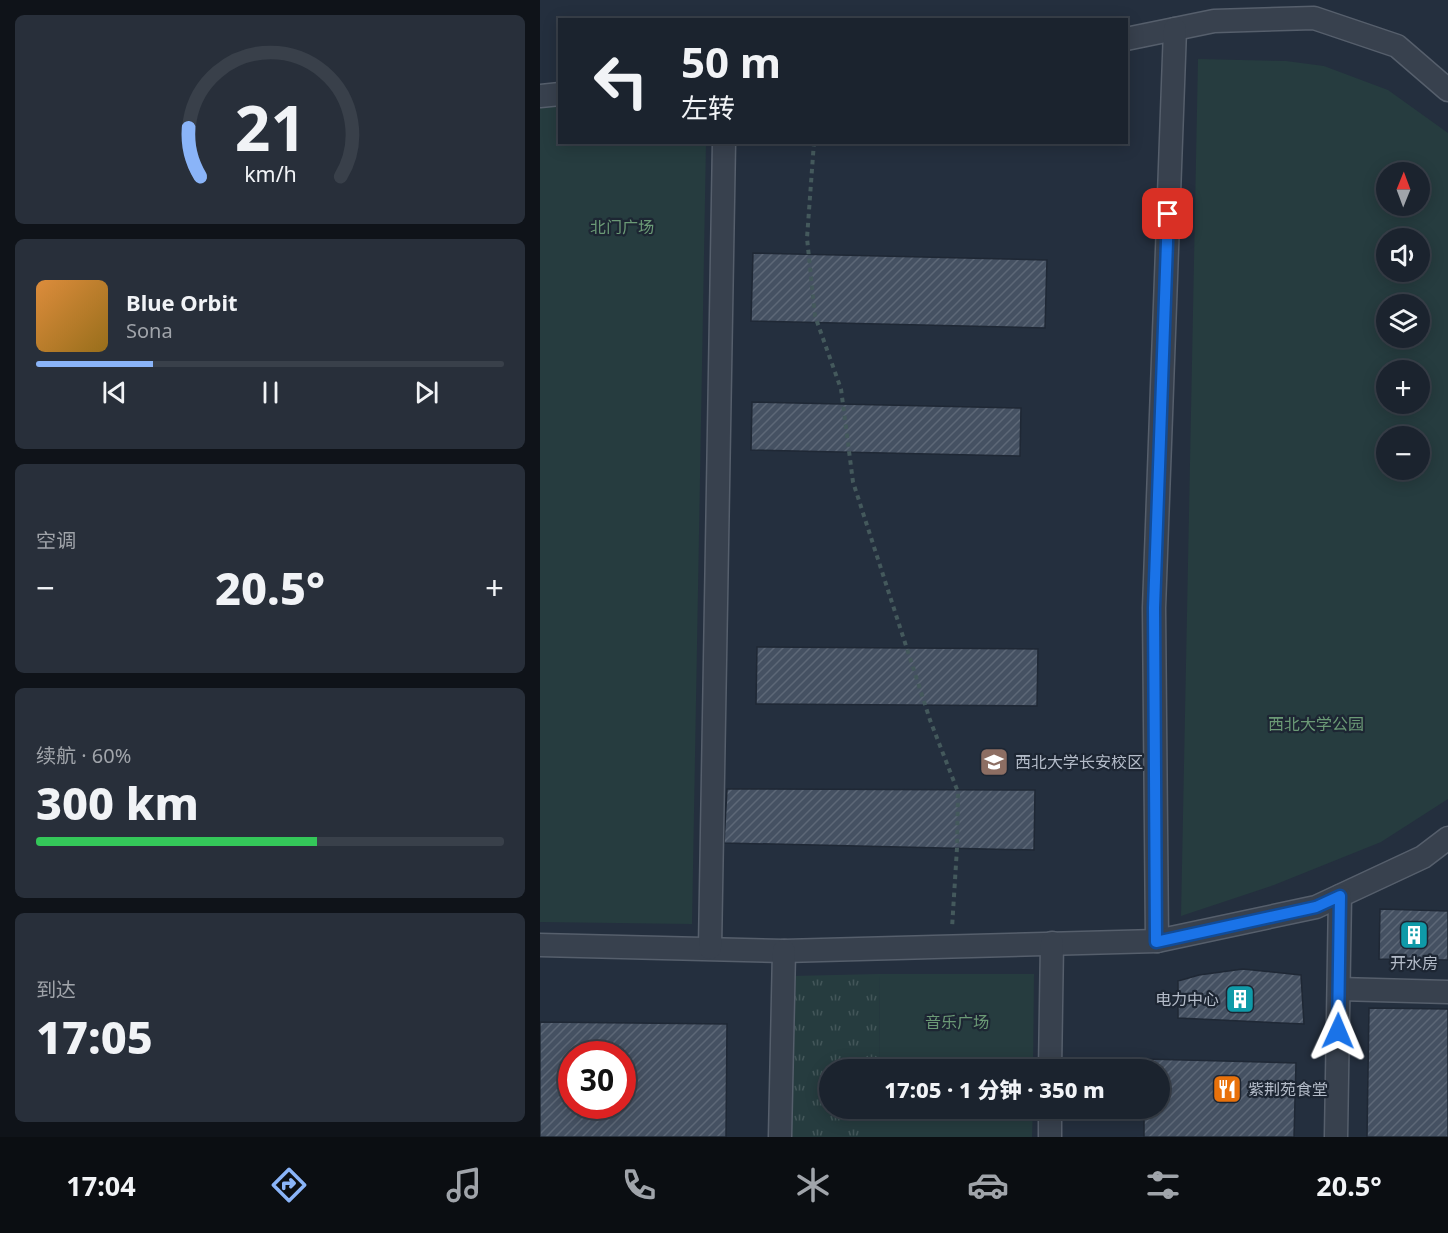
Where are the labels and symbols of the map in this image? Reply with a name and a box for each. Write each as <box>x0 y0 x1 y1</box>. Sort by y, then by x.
north arrow <box>1376 162 1430 216</box>
pin <box>1142 188 1193 239</box>
park label: 北门广场 <box>590 216 654 238</box>
park label: 西北大学公园 <box>1268 713 1364 735</box>
school or university icon: 西北大学长安校区 <box>978 746 1010 778</box>
place label: 西北大学长安校区 <box>1015 751 1143 773</box>
building icon: 开水房 <box>1398 919 1430 951</box>
place label: 开水房 <box>1390 952 1438 974</box>
building icon: 电力中心 <box>1224 983 1256 1015</box>
place label: 电力中心 <box>1155 988 1219 1010</box>
position arrow <box>1306 999 1370 1063</box>
park label: 音乐广场 <box>925 1011 989 1033</box>
speed limit sign: 30 <box>558 1041 636 1119</box>
restaurant icon: 紫荆苑食堂 <box>1211 1073 1243 1105</box>
place label: 紫荆苑食堂 <box>1248 1078 1328 1100</box>

